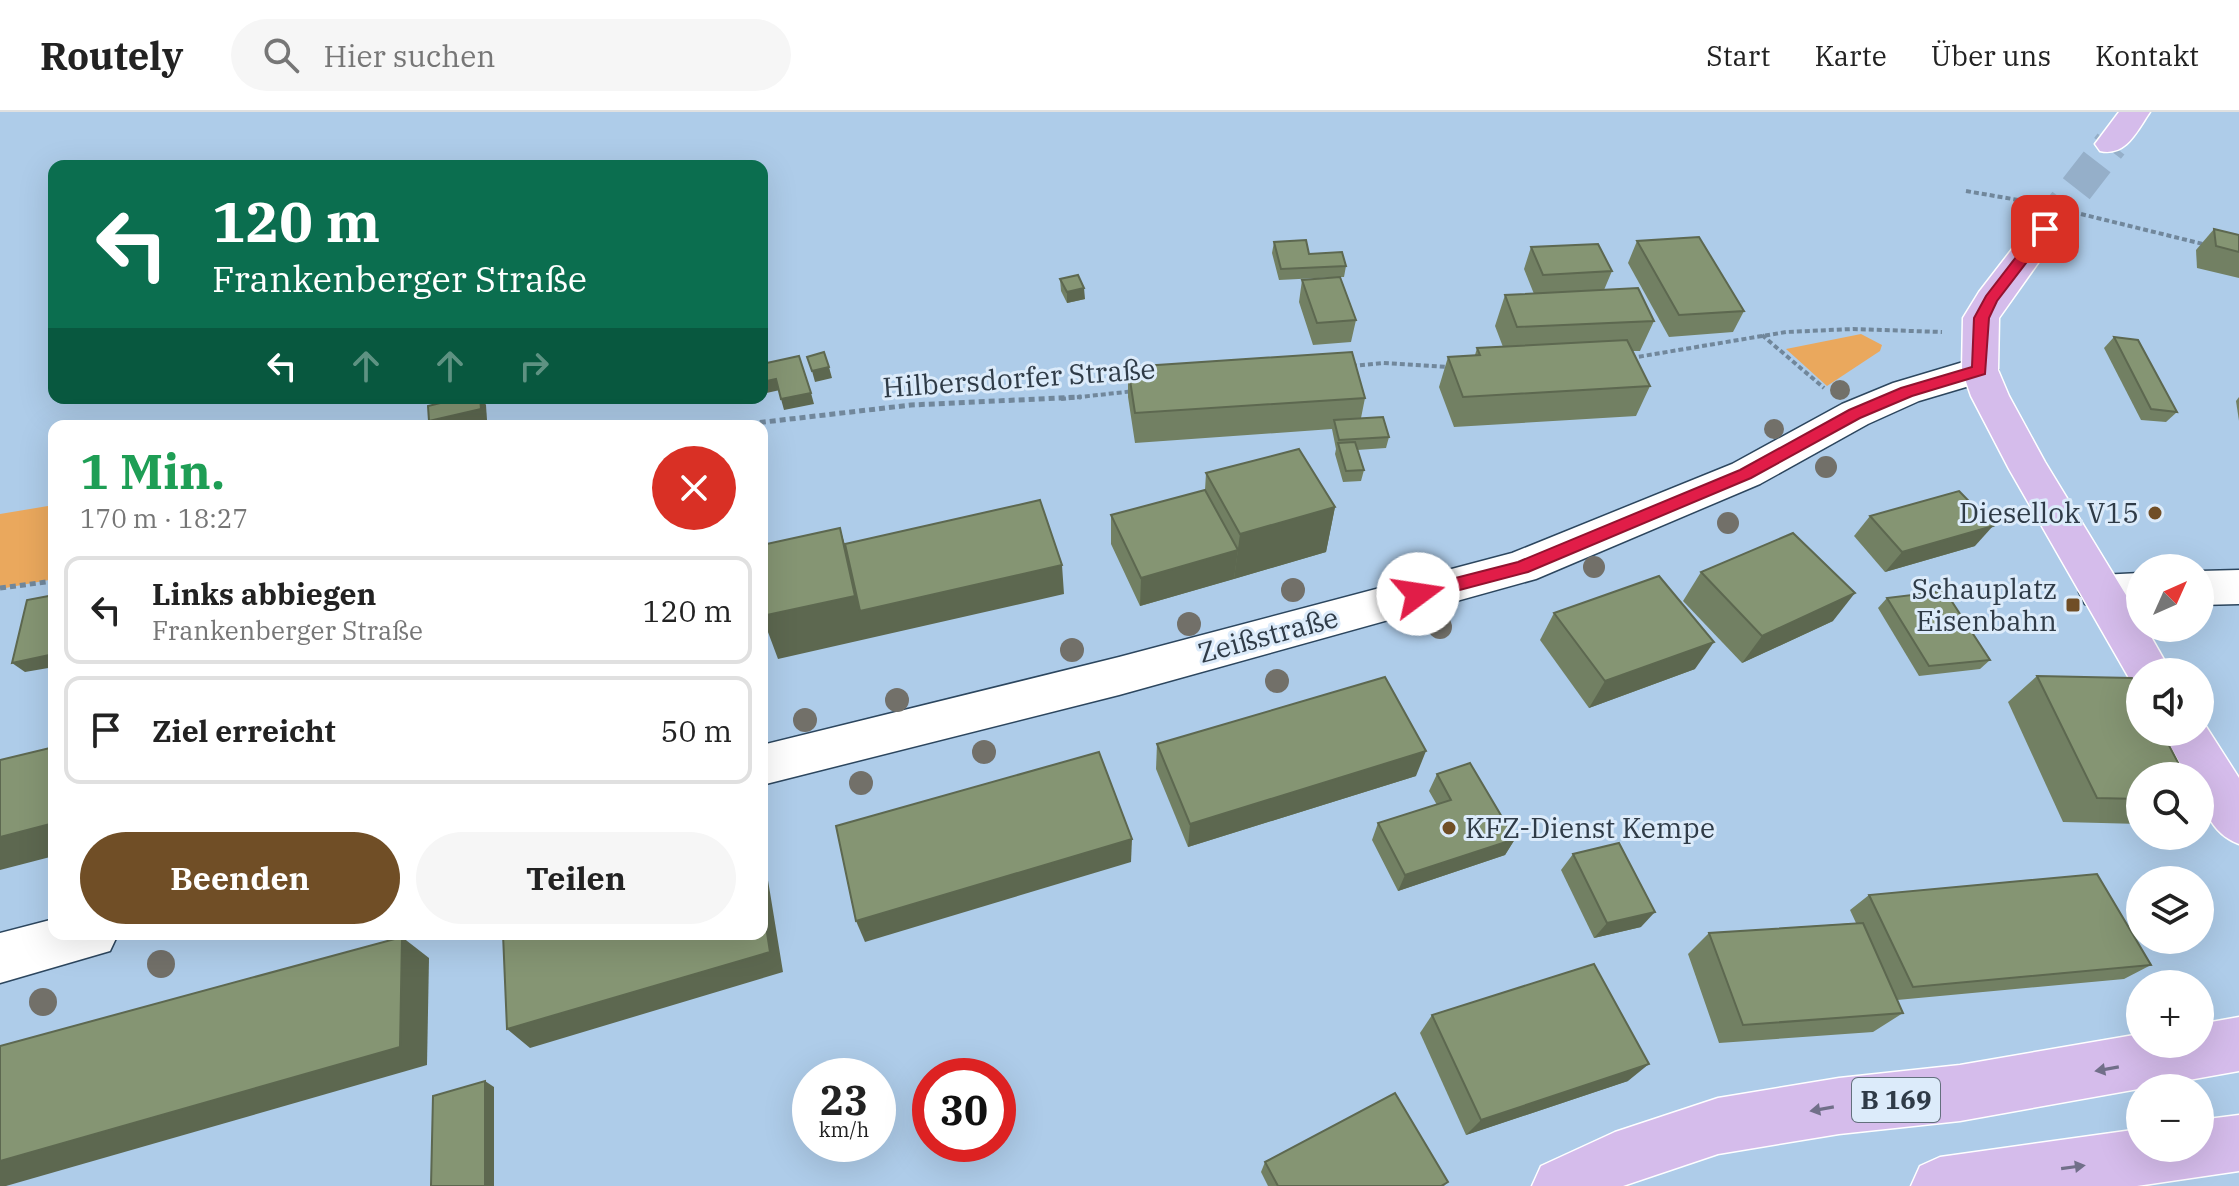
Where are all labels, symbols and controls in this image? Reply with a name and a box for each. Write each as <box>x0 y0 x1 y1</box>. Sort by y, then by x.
search box <box>231 19 791 91</box>
text: Routely <box>40 31 183 80</box>
icon: search <box>259 33 303 77</box>
text: Hier suchen <box>323 36 496 75</box>
text: Start <box>1706 37 1770 74</box>
text: Karte <box>1814 37 1887 74</box>
text: Über uns <box>1931 37 2051 74</box>
text: Kontakt <box>2095 37 2199 74</box>
text: 120 m <box>212 185 380 257</box>
icon: left <box>80 192 184 296</box>
pin <box>2011 195 2079 263</box>
icon: arrive <box>2023 207 2067 251</box>
text: Frankenberger Straße <box>212 255 587 302</box>
icon: left <box>260 344 304 388</box>
icon: ahead <box>344 344 388 388</box>
icon: ahead <box>428 344 472 388</box>
icon: right <box>512 344 556 388</box>
street label: Hilbersdorfer Straße <box>881 350 1157 405</box>
text: 1 Min. <box>80 440 225 502</box>
button: close <box>652 446 736 530</box>
place label: Diesellok V15 <box>1959 494 2139 531</box>
text: 170 m · 18:27 <box>80 501 248 535</box>
marker: Diesellok V15 <box>2146 504 2164 522</box>
position arrow <box>1376 552 1460 636</box>
north arrow <box>2126 554 2214 642</box>
map controls <box>2126 554 2214 1162</box>
place label: Schauplatz Eisenbahn <box>1911 570 2057 639</box>
text: Links abbiegen <box>152 574 376 613</box>
icon: left <box>84 588 128 632</box>
text: 120 m <box>642 591 732 630</box>
marker: Schauplatz Eisenbahn <box>2064 596 2082 614</box>
street label: Zeißstraße <box>1194 598 1342 671</box>
text: Frankenberger Straße <box>152 613 423 647</box>
button: sound <box>2126 658 2214 746</box>
icon: arrive <box>84 708 128 752</box>
text: Ziel erreicht <box>152 711 336 750</box>
text: 50 m <box>660 711 732 750</box>
button: search <box>2126 762 2214 850</box>
place label: KFZ-Dienst Kempe <box>1465 809 1715 846</box>
marker: KFZ-Dienst Kempe <box>1440 819 1458 837</box>
button: Beenden <box>80 832 400 924</box>
button: Teilen <box>416 832 736 924</box>
button: layers <box>2126 866 2214 954</box>
button: + <box>2126 970 2214 1058</box>
speed limit sign: 30 <box>912 1058 1016 1162</box>
one-way arrow <box>2095 1063 2120 1075</box>
text: 23 <box>820 1074 868 1126</box>
button: − <box>2126 1074 2214 1162</box>
road number: B 169 <box>1852 1078 1940 1122</box>
one-way arrow <box>1810 1103 1835 1116</box>
text: km/h <box>819 1116 869 1143</box>
one-way arrow <box>2060 1160 2085 1173</box>

